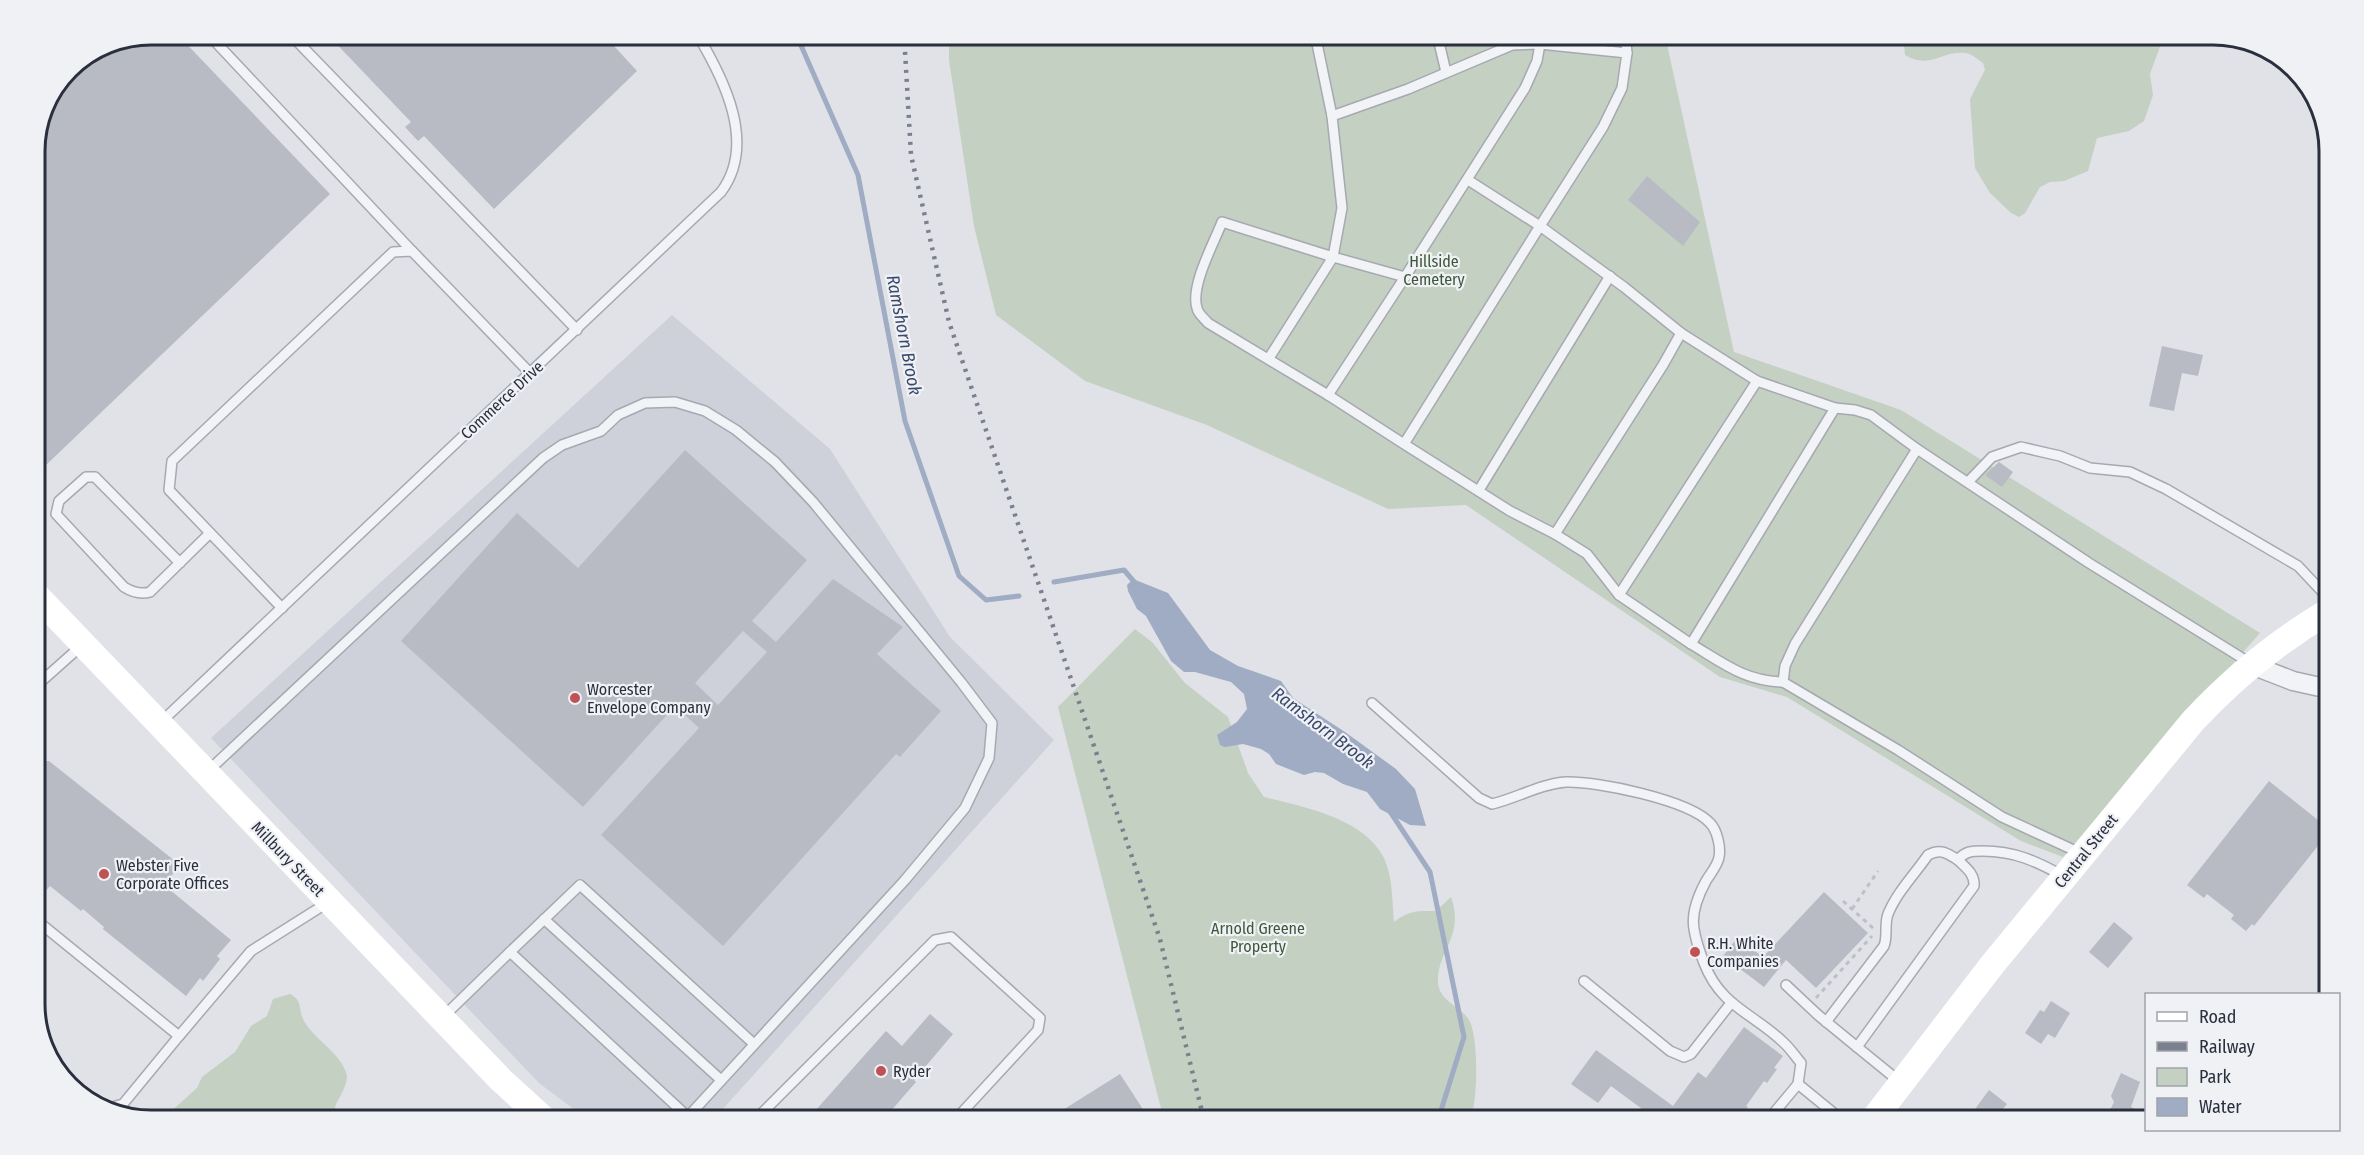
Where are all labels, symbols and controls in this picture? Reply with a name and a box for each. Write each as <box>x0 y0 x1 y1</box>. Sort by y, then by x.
park label: Hillside Cemetery <box>1403 252 1466 289</box>
water label: Ramshorn Brook <box>882 273 926 397</box>
street label: Commerce Drive <box>457 357 547 443</box>
place label: Worcester Envelope Company <box>587 680 711 717</box>
water label: Ramshorn Brook <box>1268 682 1378 774</box>
marker: Worcester Envelope Company <box>568 691 582 705</box>
street label: Central Street <box>2050 810 2122 892</box>
street label: Millbury Street <box>248 818 329 901</box>
place label: Webster Five Corporate Offices <box>116 856 229 893</box>
marker: Webster Five Corporate Offices <box>97 867 111 881</box>
park label: Arnold Greene Property <box>1211 919 1305 956</box>
place label: R.H. White Companies <box>1707 934 1779 971</box>
marker: R.H. White Companies <box>1688 945 1702 959</box>
legend <box>2145 993 2340 1131</box>
text: Road <box>2199 1006 2236 1028</box>
text: Railway <box>2199 1036 2255 1058</box>
place label: Ryder <box>893 1062 931 1081</box>
marker: Ryder <box>874 1064 888 1078</box>
text: Park <box>2199 1066 2232 1088</box>
text: Water <box>2199 1096 2242 1118</box>

